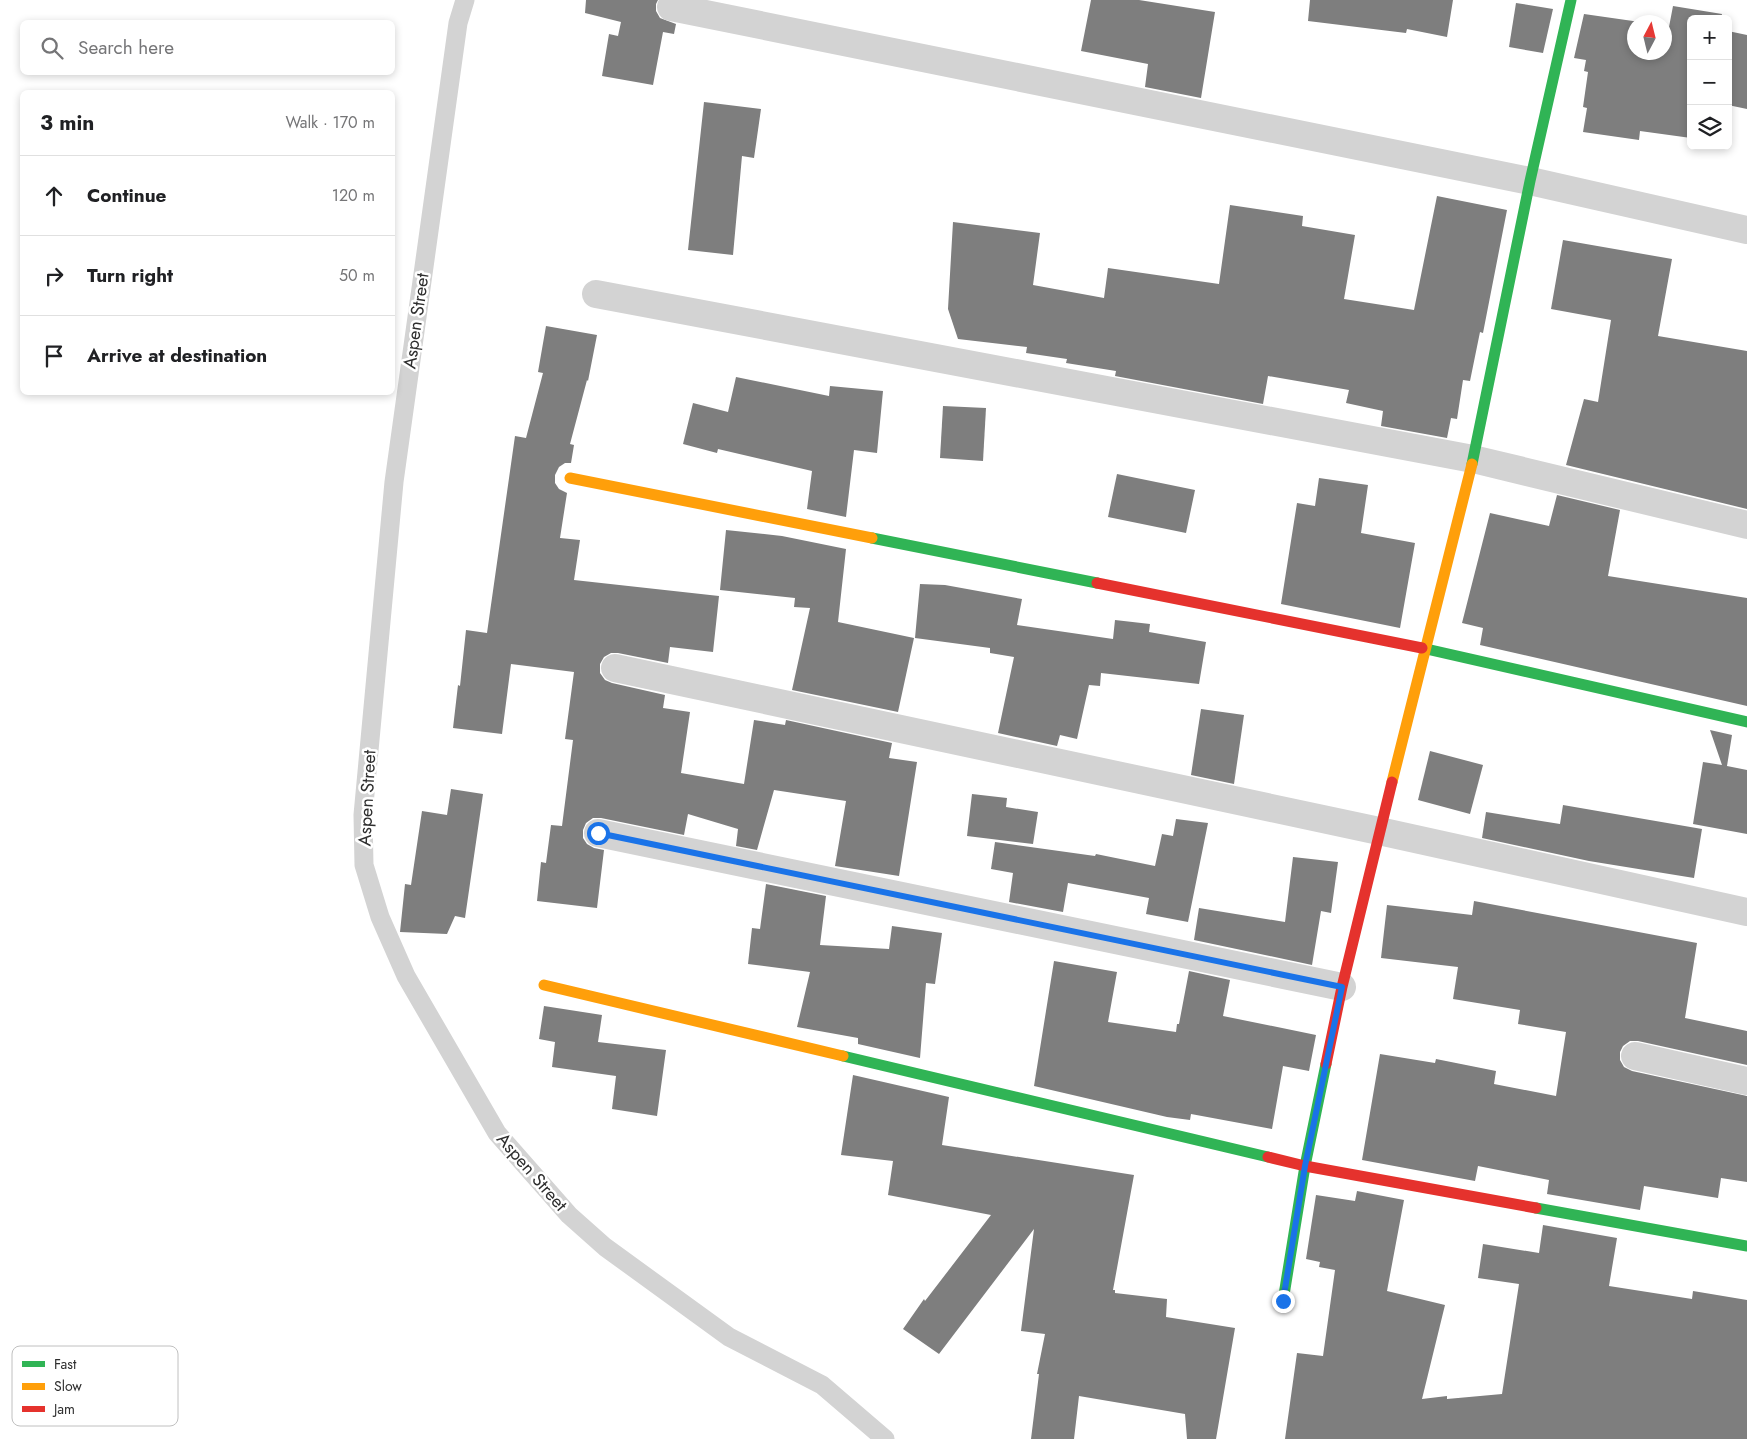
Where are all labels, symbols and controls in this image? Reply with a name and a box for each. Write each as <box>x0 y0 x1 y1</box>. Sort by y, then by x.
north arrow <box>1627 15 1672 60</box>
map controls <box>1687 15 1732 150</box>
button: + <box>1687 15 1732 60</box>
search box <box>20 20 395 75</box>
icon: search <box>38 34 66 62</box>
text: Search here <box>78 34 174 61</box>
button: − <box>1687 60 1732 105</box>
button: layers <box>1687 105 1732 150</box>
text: 3 min <box>40 108 94 138</box>
text: Walk · 170 m <box>285 111 375 134</box>
icon: ahead <box>40 182 68 210</box>
text: Continue <box>87 182 166 209</box>
text: 120 m <box>332 184 375 207</box>
icon: right <box>40 262 68 290</box>
text: Turn right <box>87 262 173 289</box>
text: 50 m <box>339 264 375 287</box>
street label: Aspen Street <box>396 271 436 371</box>
icon: arrive <box>40 342 68 370</box>
text: Arrive at destination <box>87 342 267 369</box>
street label: Aspen Street <box>351 748 383 847</box>
route start <box>587 822 610 845</box>
street label: Aspen Street <box>491 1127 574 1217</box>
route end <box>1272 1290 1295 1313</box>
legend <box>12 1346 178 1426</box>
text: Fast <box>54 1354 77 1374</box>
text: Slow <box>54 1376 82 1396</box>
text: Jam <box>52 1399 75 1419</box>

